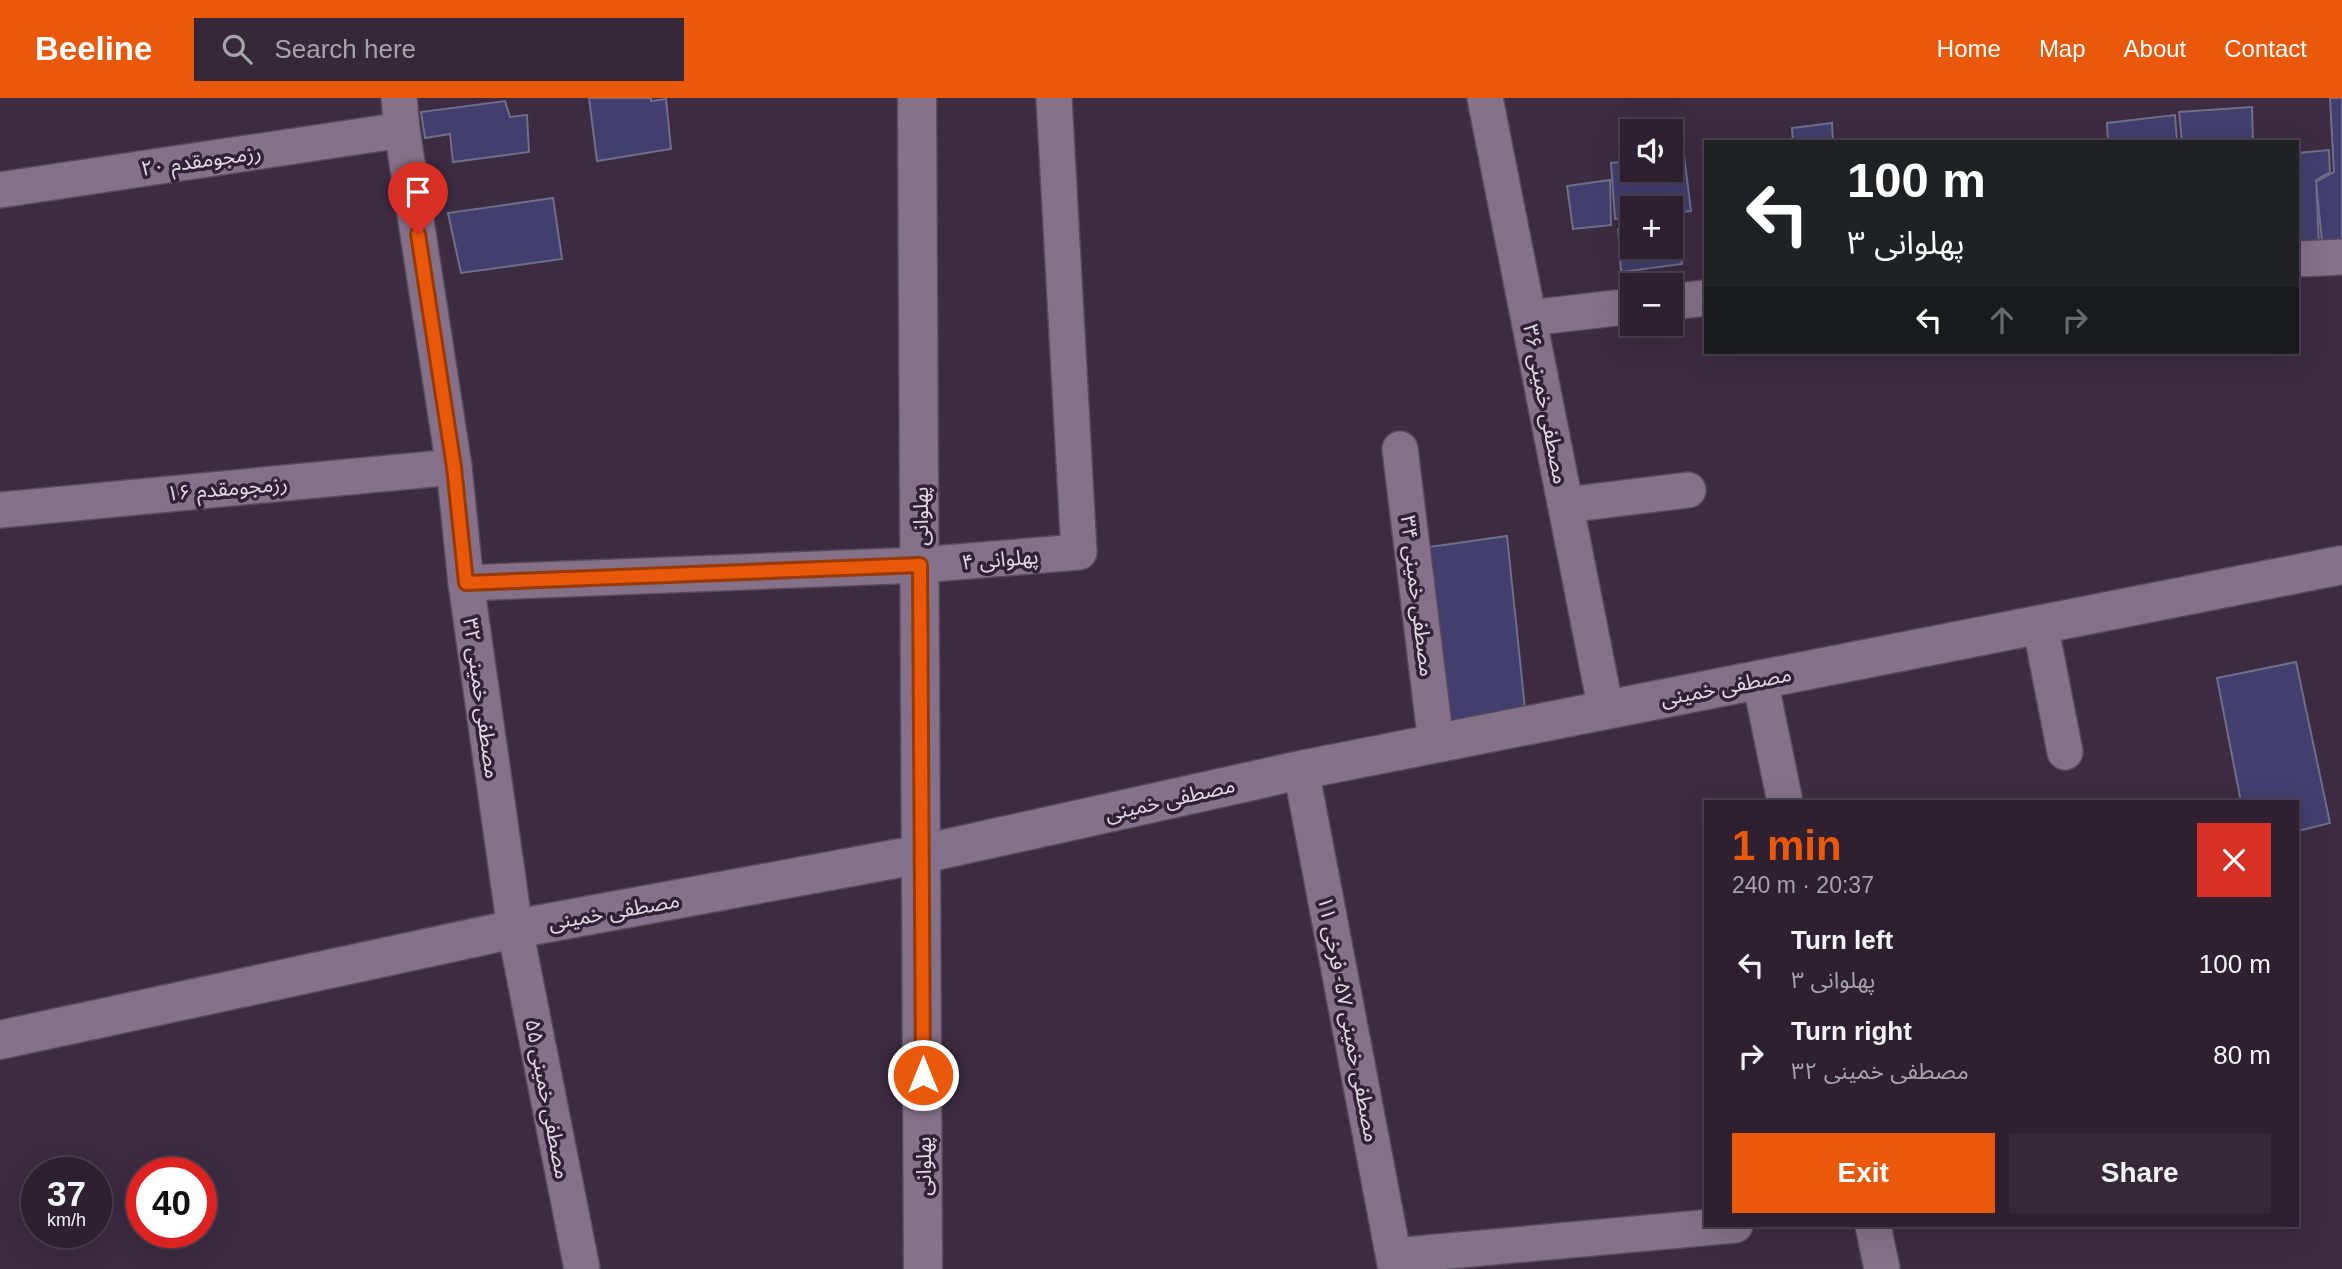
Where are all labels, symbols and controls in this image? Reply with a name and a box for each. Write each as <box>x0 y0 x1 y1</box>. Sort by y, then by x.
search box <box>194 18 684 81</box>
text: Beeline <box>35 30 152 67</box>
icon: search <box>218 30 256 68</box>
text: Search here <box>274 34 416 64</box>
text: Home <box>1937 35 2001 62</box>
text: Map <box>2039 35 2086 62</box>
text: About <box>2124 35 2186 62</box>
text: Contact <box>2224 35 2307 62</box>
map controls <box>1620 119 1683 336</box>
button: sound <box>1620 119 1683 182</box>
street label: رزمجومقدم ۲۰ <box>139 140 263 185</box>
text: 100 m <box>1847 153 1986 207</box>
pin <box>388 162 448 234</box>
icon: left <box>1732 168 1823 259</box>
icon: arrive <box>399 173 437 211</box>
button: + <box>1620 196 1683 259</box>
text: پهلوانی ۳ <box>1847 225 1964 261</box>
button: − <box>1620 273 1683 336</box>
icon: left <box>1910 301 1948 339</box>
icon: ahead <box>1983 301 2021 339</box>
icon: right <box>2056 301 2094 339</box>
street label: مصطفی خمینی ۳۶ <box>1518 322 1573 486</box>
street label: رزمجومقدم ۱۶ <box>165 471 289 510</box>
street label: پهلوانی <box>909 486 934 546</box>
street label: مصطفی خمینی ۳۴ <box>1396 514 1439 678</box>
street label: پهلوانی ۴ <box>961 544 1040 576</box>
street label: مصطفی خمینی ۳۲ <box>458 616 505 780</box>
street label: مصطفی خمینی <box>1659 662 1793 711</box>
street label: مصطفی خمینی <box>1103 773 1237 826</box>
text: 1 min <box>1732 822 1842 869</box>
button: close <box>2197 823 2271 897</box>
text: 240 m · 20:37 <box>1732 872 1874 898</box>
street label: مصطفی خمینی <box>547 888 681 935</box>
street label: مصطفی خمینی ۵۷- فرخی ۱۱ <box>1313 894 1384 1144</box>
text: Turn left <box>1791 925 1893 955</box>
icon: left <box>1732 946 1770 984</box>
text: 100 m <box>2199 949 2271 979</box>
text: پهلوانی ۳ <box>1791 967 1875 993</box>
text: Turn right <box>1791 1016 1912 1046</box>
street label: مصطفی خمینی ۵۵ <box>520 1017 575 1181</box>
icon: right <box>1732 1037 1770 1075</box>
position arrow <box>886 1038 960 1112</box>
text: 80 m <box>2213 1040 2271 1070</box>
text: مصطفی خمینی ۳۲ <box>1791 1058 1969 1084</box>
button: Exit <box>1732 1133 1995 1213</box>
button: Share <box>2009 1133 2271 1213</box>
street label: پهلوانی <box>912 1136 937 1196</box>
speed limit sign: 40 <box>126 1157 217 1248</box>
text: 37 <box>47 1174 86 1213</box>
text: km/h <box>47 1210 86 1230</box>

